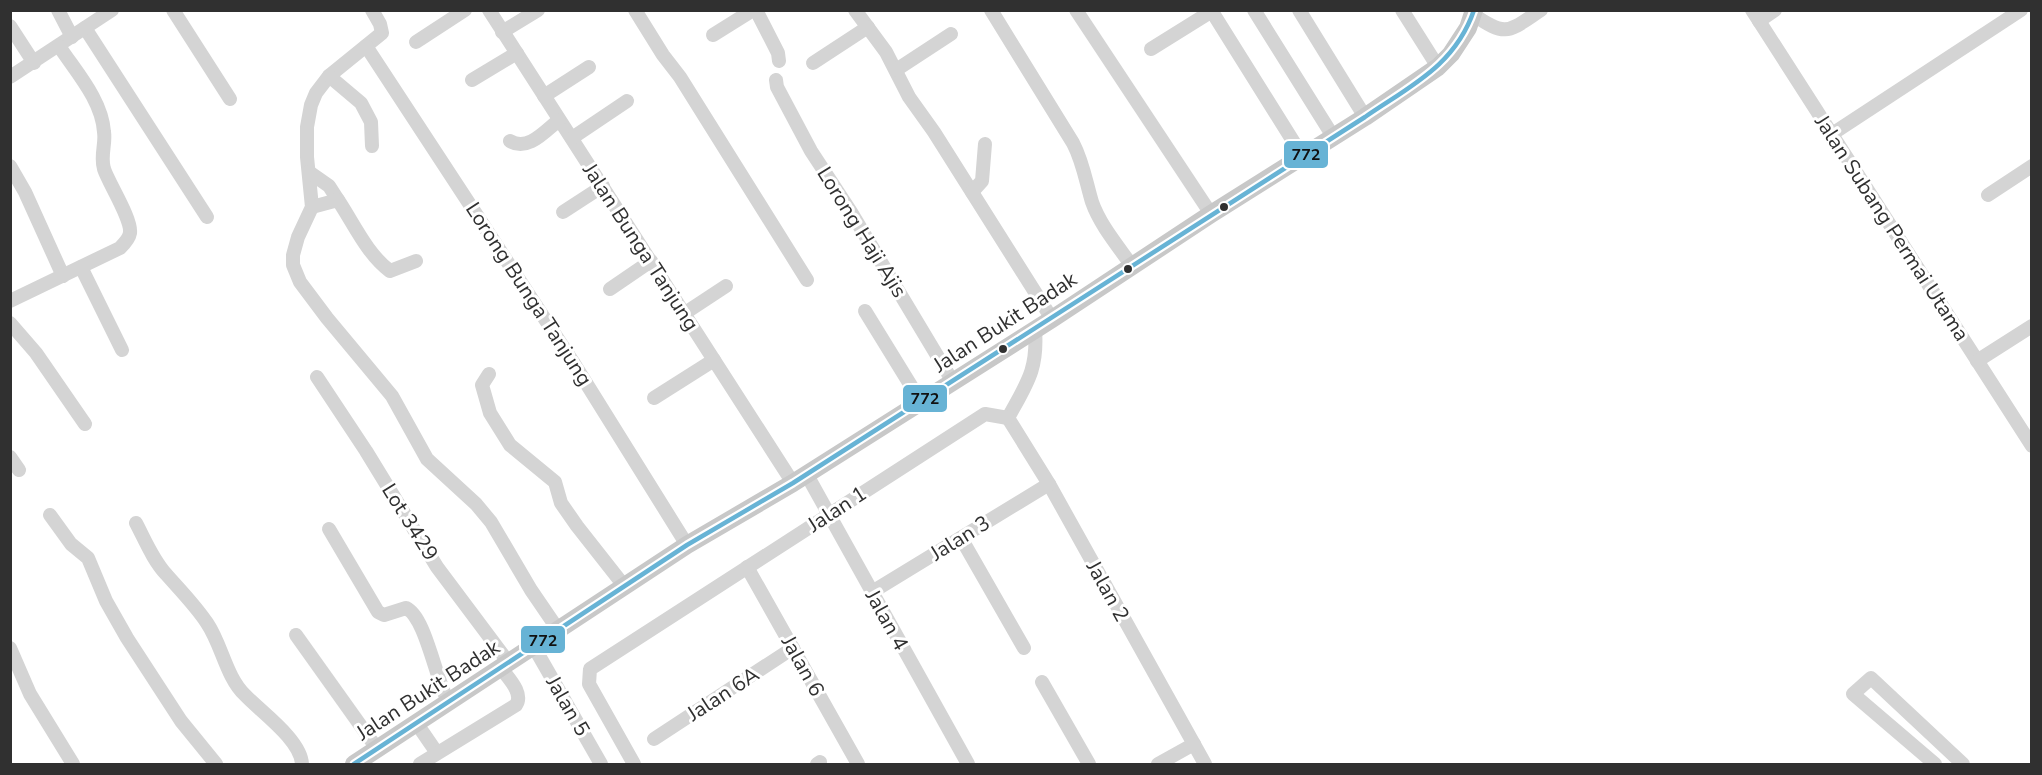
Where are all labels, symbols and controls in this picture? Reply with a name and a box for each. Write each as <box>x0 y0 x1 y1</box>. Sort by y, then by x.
street label: Jalan Subang Permai Utama <box>1808 109 1976 346</box>
line badge: 772 <box>1283 140 1329 169</box>
text: 772 <box>1292 144 1320 166</box>
street label: Jalan Bunga Tanjung <box>576 157 706 336</box>
street label: Lorong Haji Ajis <box>811 161 913 303</box>
street label: Lorong Bunga Tanjung <box>459 197 599 391</box>
unlabelled marker <box>1218 201 1230 213</box>
unlabelled marker <box>1122 263 1134 275</box>
street label: Jalan Bukit Badak <box>927 265 1083 379</box>
unlabelled marker <box>997 343 1009 355</box>
line badge: 772 <box>902 384 948 413</box>
text: 772 <box>911 388 939 410</box>
street label: Lot 3429 <box>375 478 445 566</box>
street label: Jalan 1 <box>801 479 872 539</box>
street label: Jalan 3 <box>924 509 995 568</box>
street label: Jalan 2 <box>1079 555 1136 626</box>
street label: Jalan 4 <box>858 584 915 655</box>
line badge: 772 <box>520 625 566 654</box>
text: 772 <box>529 630 557 652</box>
street label: Jalan 6 <box>774 630 831 701</box>
street label: Jalan Bukit Badak <box>350 633 506 747</box>
street label: Jalan 6A <box>681 660 764 728</box>
street label: Jalan 5 <box>539 670 596 741</box>

